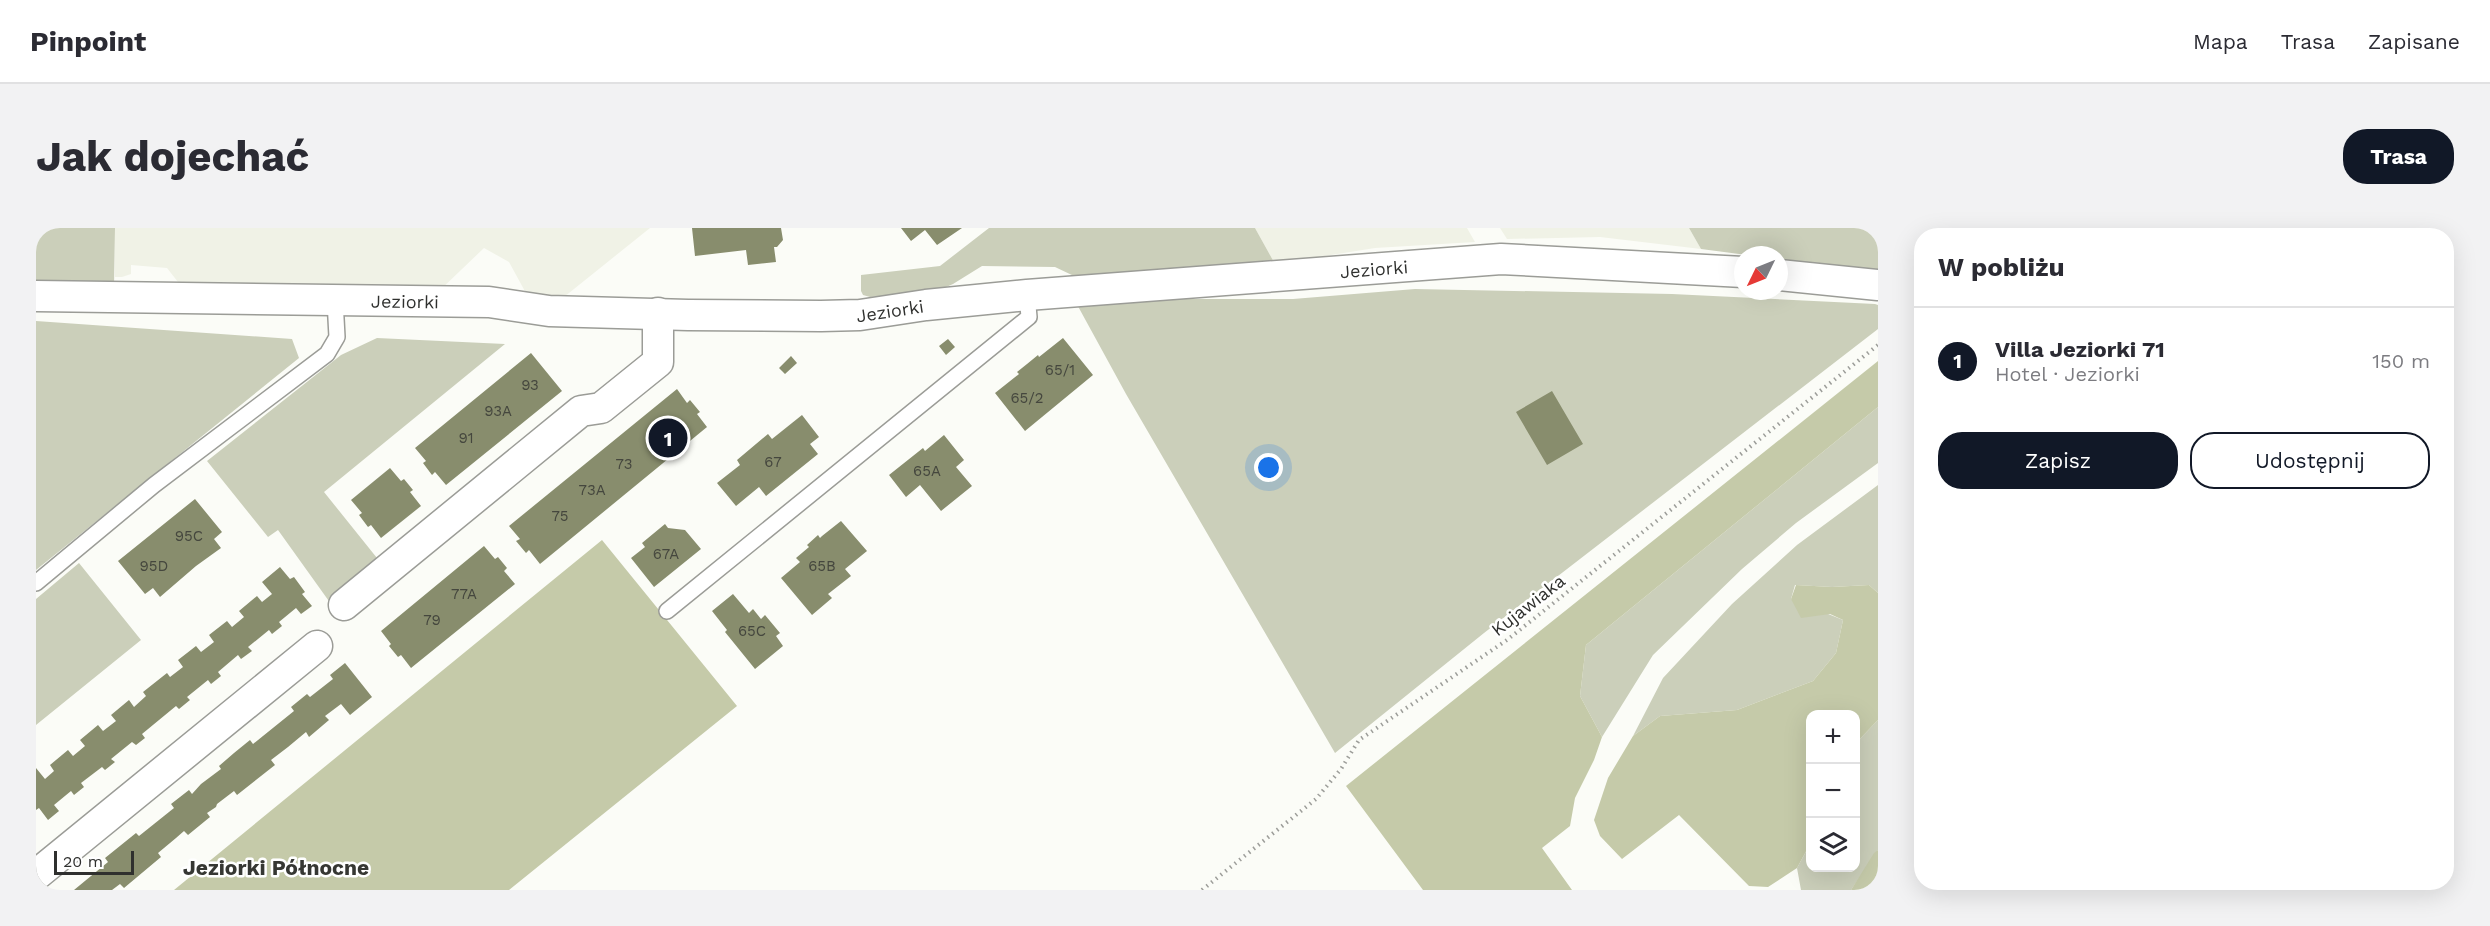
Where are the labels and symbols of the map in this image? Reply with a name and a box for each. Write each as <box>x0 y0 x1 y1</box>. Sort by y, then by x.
north arrow <box>1734 246 1788 300</box>
street label: Jeziorki <box>1339 256 1409 282</box>
street label: Jeziorki <box>371 290 439 312</box>
street label: Jeziorki <box>855 295 925 326</box>
house number: 65/1 <box>1045 361 1075 379</box>
house number: 93 <box>521 376 539 394</box>
house number: 65/2 <box>1010 389 1044 407</box>
house number: 93A <box>484 402 512 420</box>
pin: 1 <box>648 416 688 460</box>
house number: 91 <box>458 429 474 447</box>
house number: 67 <box>764 453 782 471</box>
your location <box>1254 453 1283 482</box>
house number: 73 <box>615 455 633 473</box>
house number: 65A <box>913 462 941 480</box>
house number: 73A <box>578 481 606 499</box>
house number: 75 <box>551 507 569 525</box>
house number: 95C <box>175 527 203 545</box>
house number: 67A <box>653 545 679 563</box>
house number: 95D <box>140 557 168 575</box>
house number: 65B <box>808 557 836 575</box>
street label: Kujawiaka <box>1487 570 1569 640</box>
house number: 77A <box>451 585 477 603</box>
house number: 79 <box>423 611 441 629</box>
house number: 65C <box>738 622 766 640</box>
scale bar <box>54 848 134 876</box>
district label: Jeziorki Północne <box>183 855 369 880</box>

